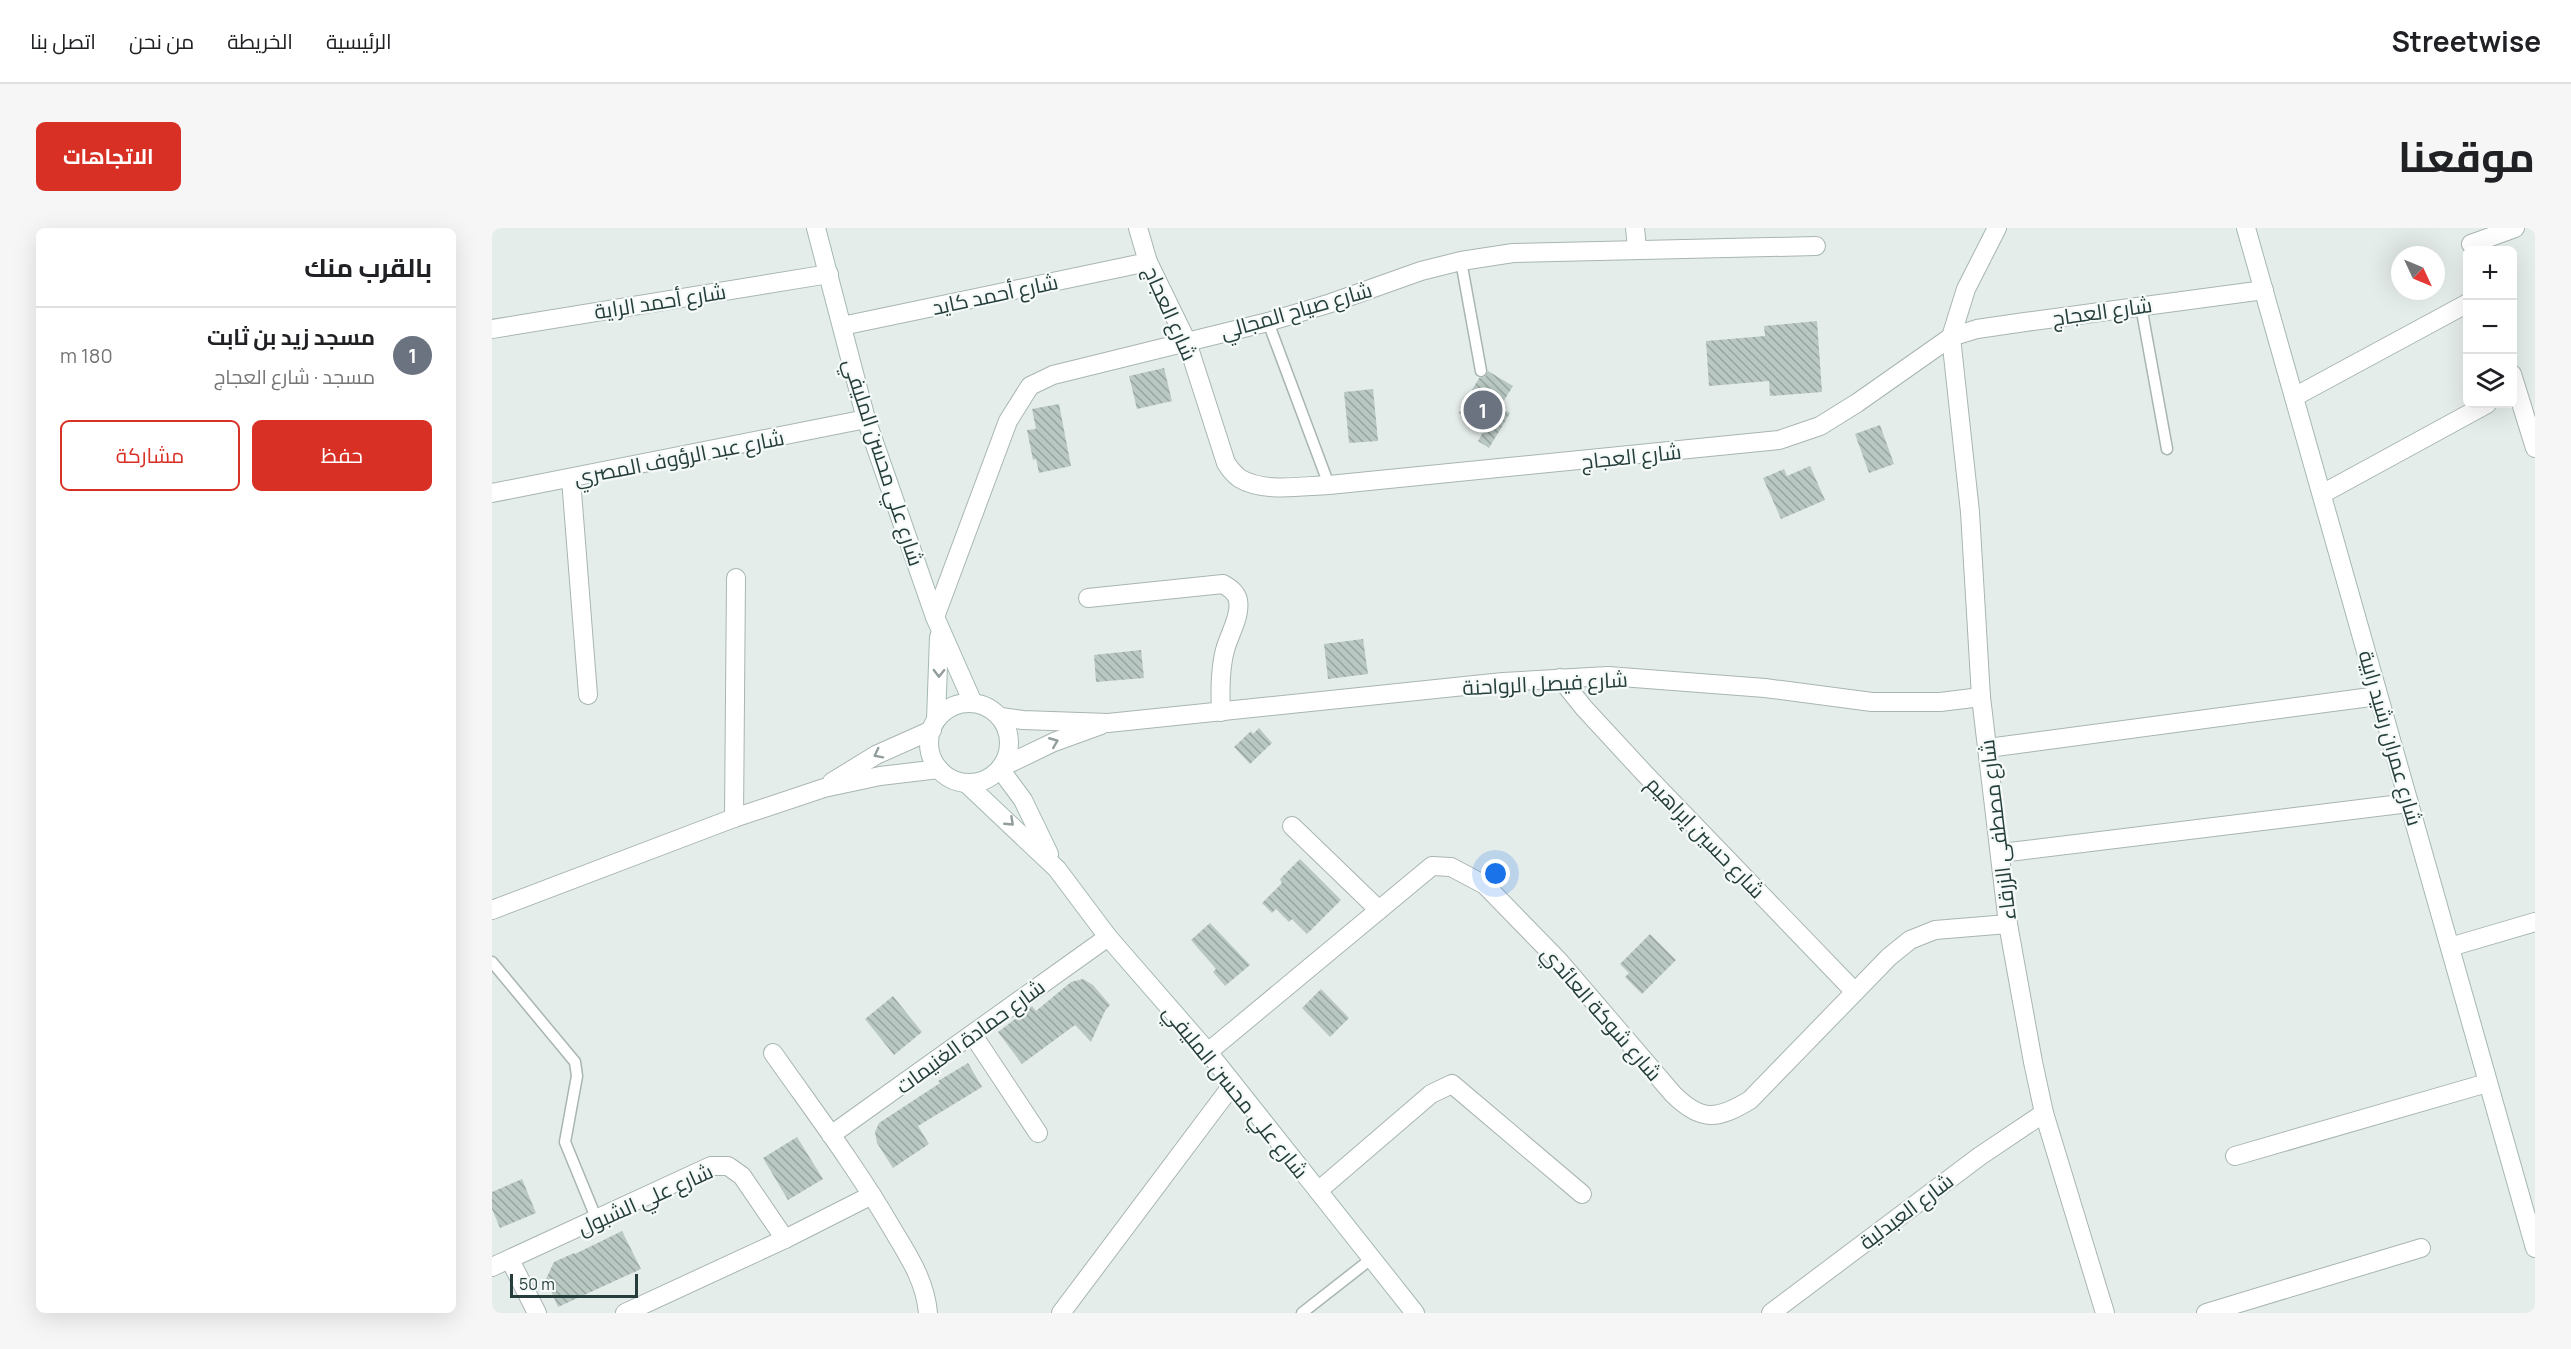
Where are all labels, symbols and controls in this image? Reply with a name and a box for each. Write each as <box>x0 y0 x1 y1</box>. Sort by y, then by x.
text: Streetwise <box>2391 22 2541 60</box>
text: اتصل بنا <box>30 27 96 55</box>
text: من نحن <box>129 27 194 55</box>
text: الخريطة <box>227 27 293 55</box>
text: الرئيسية <box>326 27 392 55</box>
button: الاتجاهات <box>36 122 181 191</box>
text: موقعنا <box>2398 127 2535 185</box>
north arrow <box>2391 246 2445 300</box>
map controls <box>2463 246 2517 408</box>
button: + <box>2463 246 2517 300</box>
text: بالقرب منك <box>304 249 432 285</box>
street label: شارع العجاج <box>1137 261 1204 365</box>
street label: شارع أحمد كايد <box>930 267 1061 322</box>
street label: شارع صياح المجالي <box>1217 275 1376 348</box>
street label: شارع أحمد الراية <box>592 277 728 326</box>
street label: شارع العجاج <box>2050 290 2154 333</box>
button: − <box>2463 300 2517 354</box>
text: مسجد زيد بن ثابت <box>207 322 375 352</box>
text: 180 m <box>60 342 113 369</box>
text: 1 <box>408 342 417 369</box>
button: layers <box>2463 354 2517 408</box>
street label: شارع علي محسن المليفي <box>834 355 931 570</box>
text: مسجد · شارع العجاج <box>214 363 375 390</box>
pin: 1 <box>1464 388 1502 432</box>
button: مشاركة <box>60 420 240 491</box>
button: حفظ <box>252 420 432 491</box>
street label: شارع عبد الرؤوف المصري <box>572 423 787 494</box>
street label: شارع العجاج <box>1579 437 1683 476</box>
street label: شارع عمران رشيد رابية <box>2352 647 2429 829</box>
street label: شارع فيصل الرواحنة <box>1462 665 1628 702</box>
one-way arrow <box>932 669 945 678</box>
one-way arrow <box>1048 737 1059 749</box>
street label: شارع مصطفى الزرقاء <box>1972 738 2023 922</box>
one-way arrow <box>874 747 885 758</box>
street label: شارع حسين إبراهيم <box>1640 770 1772 905</box>
one-way arrow <box>1003 815 1013 826</box>
your location <box>1481 859 1510 888</box>
street label: شارع شوكة العائدي <box>1533 939 1668 1088</box>
street label: شارع حمادة الغنيمات <box>890 972 1051 1100</box>
street label: شارع علي محسن المليفي <box>1155 998 1315 1186</box>
street label: شارع علي الشبول <box>573 1157 718 1244</box>
street label: شارع العبدلية <box>1853 1166 1959 1256</box>
scale bar <box>510 1271 638 1298</box>
text: 50 m <box>519 1273 555 1295</box>

